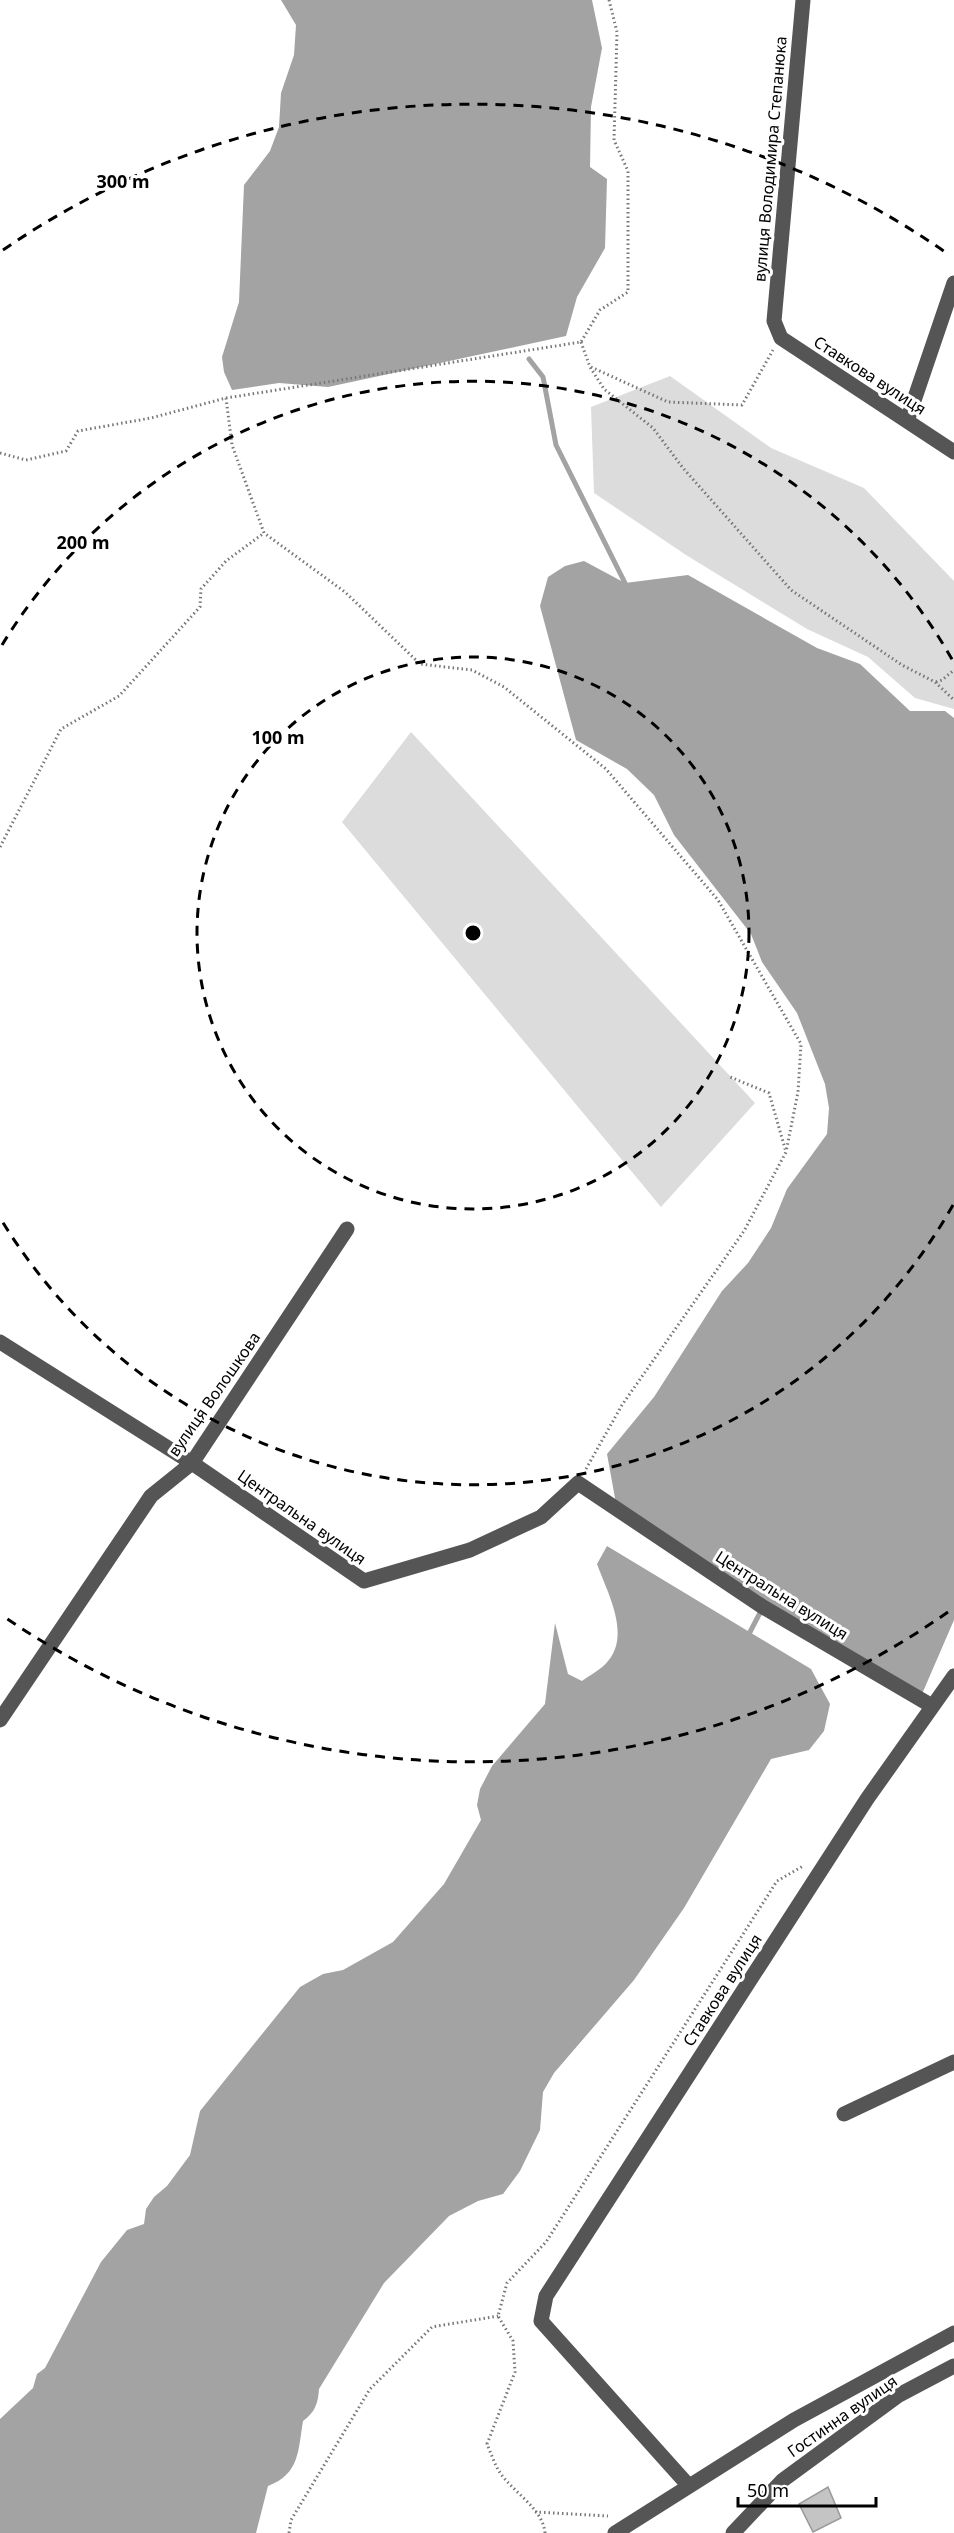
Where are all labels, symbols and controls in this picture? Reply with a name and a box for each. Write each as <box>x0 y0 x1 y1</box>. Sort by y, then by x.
street label: вулиця Володимира Степанюка <box>748 35 792 283</box>
text: 300 m <box>96 169 150 193</box>
street label: Ставкова вулиця <box>810 330 930 420</box>
text: 200 m <box>56 530 110 554</box>
text: 100 m <box>251 725 305 749</box>
centre of rings <box>463 923 483 943</box>
street label: вулиця Волошкова <box>163 1327 265 1461</box>
street label: Центральна вулиця <box>233 1464 371 1570</box>
street label: Центральна вулиця <box>712 1545 852 1645</box>
street label: Ставкова вулиця <box>677 1930 767 2050</box>
street label: Гостинна вулиця <box>783 2370 901 2462</box>
scale bar <box>738 2470 876 2508</box>
text: 50 m <box>747 2478 789 2502</box>

